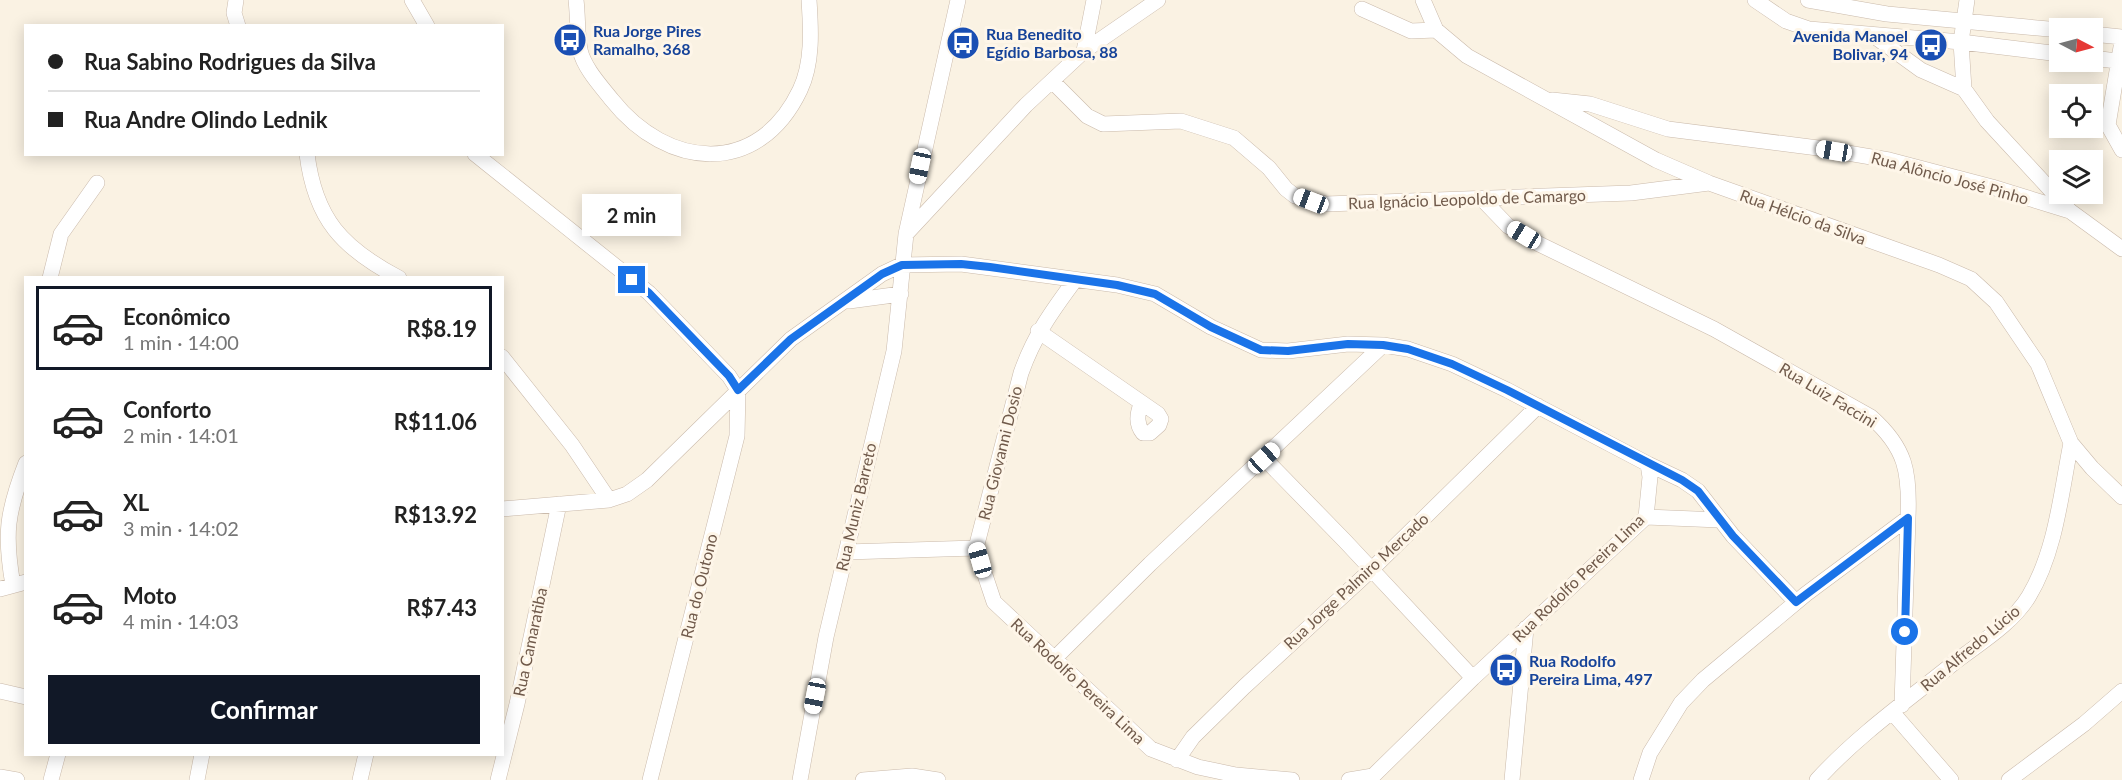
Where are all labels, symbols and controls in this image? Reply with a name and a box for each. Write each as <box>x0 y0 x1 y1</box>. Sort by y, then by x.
north arrow <box>2049 18 2103 72</box>
map controls <box>2049 18 2103 204</box>
place label: Rua Jorge Pires Ramalho, 368 <box>593 21 701 58</box>
bus stop icon: Rua Jorge Pires Ramalho, 368 <box>552 22 588 58</box>
place label: Rua Benedito Egídio Barbosa, 88 <box>986 24 1118 61</box>
bus stop icon: Rua Benedito Egídio Barbosa, 88 <box>945 25 981 61</box>
place label: Avenida Manoel Bolivar, 94 <box>1792 26 1908 63</box>
bus stop icon: Avenida Manoel Bolivar, 94 <box>1913 27 1949 63</box>
text: Rua Sabino Rodrigues da Silva <box>84 48 376 75</box>
button: locate <box>2049 84 2103 138</box>
text: Rua Andre Olindo Lednik <box>84 106 327 133</box>
car <box>1815 139 1853 163</box>
car <box>907 147 933 185</box>
street label: Rua Alôncio José Pinho <box>1869 147 2031 208</box>
button: layers <box>2049 150 2103 204</box>
street label: Rua Ignácio Leopoldo de Camargo <box>1348 185 1586 212</box>
street label: Rua Hélcio da Silva <box>1738 185 1869 248</box>
car <box>1291 186 1331 216</box>
callout: 2 min <box>582 193 682 235</box>
text: 2 min <box>607 203 656 227</box>
car <box>1504 218 1544 252</box>
route end <box>618 266 645 293</box>
icon: car <box>51 301 105 355</box>
text: Econômico <box>123 303 230 330</box>
text: R$8.19 <box>407 315 477 342</box>
text: 1 min · 14:00 <box>123 330 239 354</box>
street label: Rua Luiz Faccini <box>1776 358 1880 431</box>
street label: Rua Giovanni Dosio <box>974 384 1025 522</box>
icon: car <box>51 394 105 448</box>
text: Conforto <box>123 396 211 423</box>
text: R$11.06 <box>394 408 477 435</box>
text: 2 min · 14:01 <box>123 423 239 447</box>
car <box>1245 439 1283 477</box>
street label: Rua Muniz Barreto <box>832 441 880 573</box>
icon: car <box>51 487 105 541</box>
text: XL <box>123 489 149 516</box>
text: R$13.92 <box>394 501 477 528</box>
street label: Rua Jorge Palmiro Mercado <box>1279 509 1432 653</box>
street label: Rua Rodolfo Pereira Lima <box>1508 510 1648 646</box>
text: 3 min · 14:02 <box>123 516 239 540</box>
street label: Rua do Outono <box>676 532 721 640</box>
car <box>966 540 994 580</box>
icon: car <box>51 580 105 634</box>
text: Moto <box>123 582 177 609</box>
street label: Rua Camaratiba <box>509 586 550 698</box>
text: R$7.43 <box>407 594 477 621</box>
street label: Rua Alfredo Lúcio <box>1916 601 2023 695</box>
text: 4 min · 14:03 <box>123 609 239 633</box>
street label: Rua Rodolfo Pereira Lima <box>1008 614 1149 748</box>
route start <box>1891 618 1918 645</box>
place label: Rua Rodolfo Pereira Lima, 497 <box>1529 651 1653 688</box>
bus stop icon: Rua Rodolfo Pereira Lima, 497 <box>1488 652 1524 688</box>
button: Confirmar <box>48 675 480 744</box>
car <box>803 677 827 715</box>

